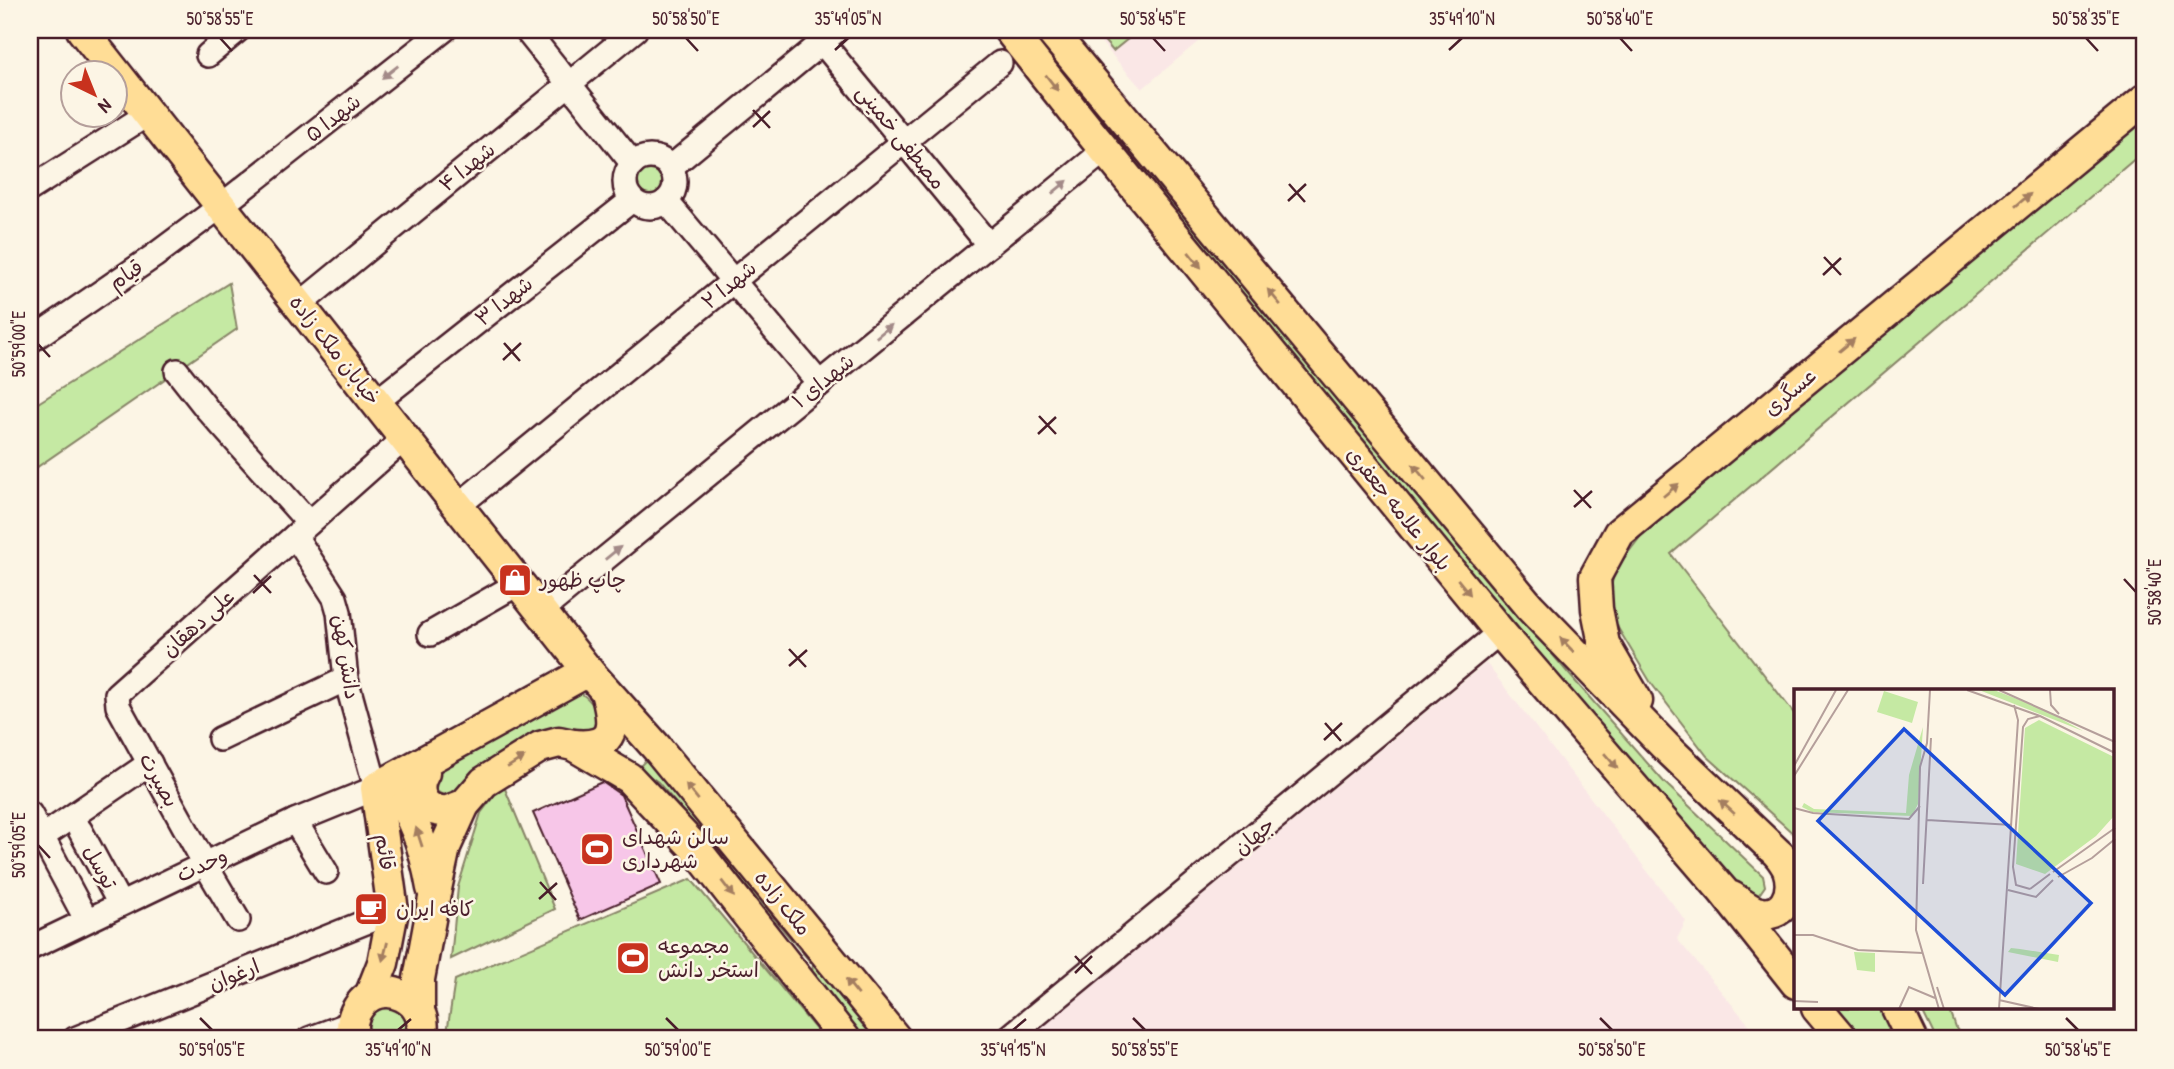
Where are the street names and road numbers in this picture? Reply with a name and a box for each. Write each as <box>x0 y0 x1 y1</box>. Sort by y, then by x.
street label: مصطفی خمینی <box>850 78 953 195</box>
street label: شهدا ۵ <box>299 87 367 149</box>
street label: شهدا ۴ <box>432 135 501 198</box>
street label: قیام <box>103 253 150 298</box>
street label: شهدا ۲ <box>695 253 762 316</box>
street label: شهدا ۳ <box>469 269 539 332</box>
street label: خیابان ملک زاده <box>283 288 388 411</box>
street label: شهدای ۱ <box>785 347 860 415</box>
street label: عسگری <box>1757 361 1822 422</box>
street label: بلوار علامه جعفری <box>1340 440 1459 577</box>
street label: علی دهقان <box>155 582 241 663</box>
street label: دانش کهن <box>325 612 368 701</box>
street label: بصیرت <box>133 747 186 812</box>
street label: جهان <box>1227 810 1280 861</box>
street label: قائم <box>367 832 402 872</box>
street label: توسل <box>76 839 125 895</box>
street label: وحدت <box>172 840 232 889</box>
street label: ملک زاده <box>748 864 819 941</box>
street label: ارغوان <box>204 951 264 998</box>

